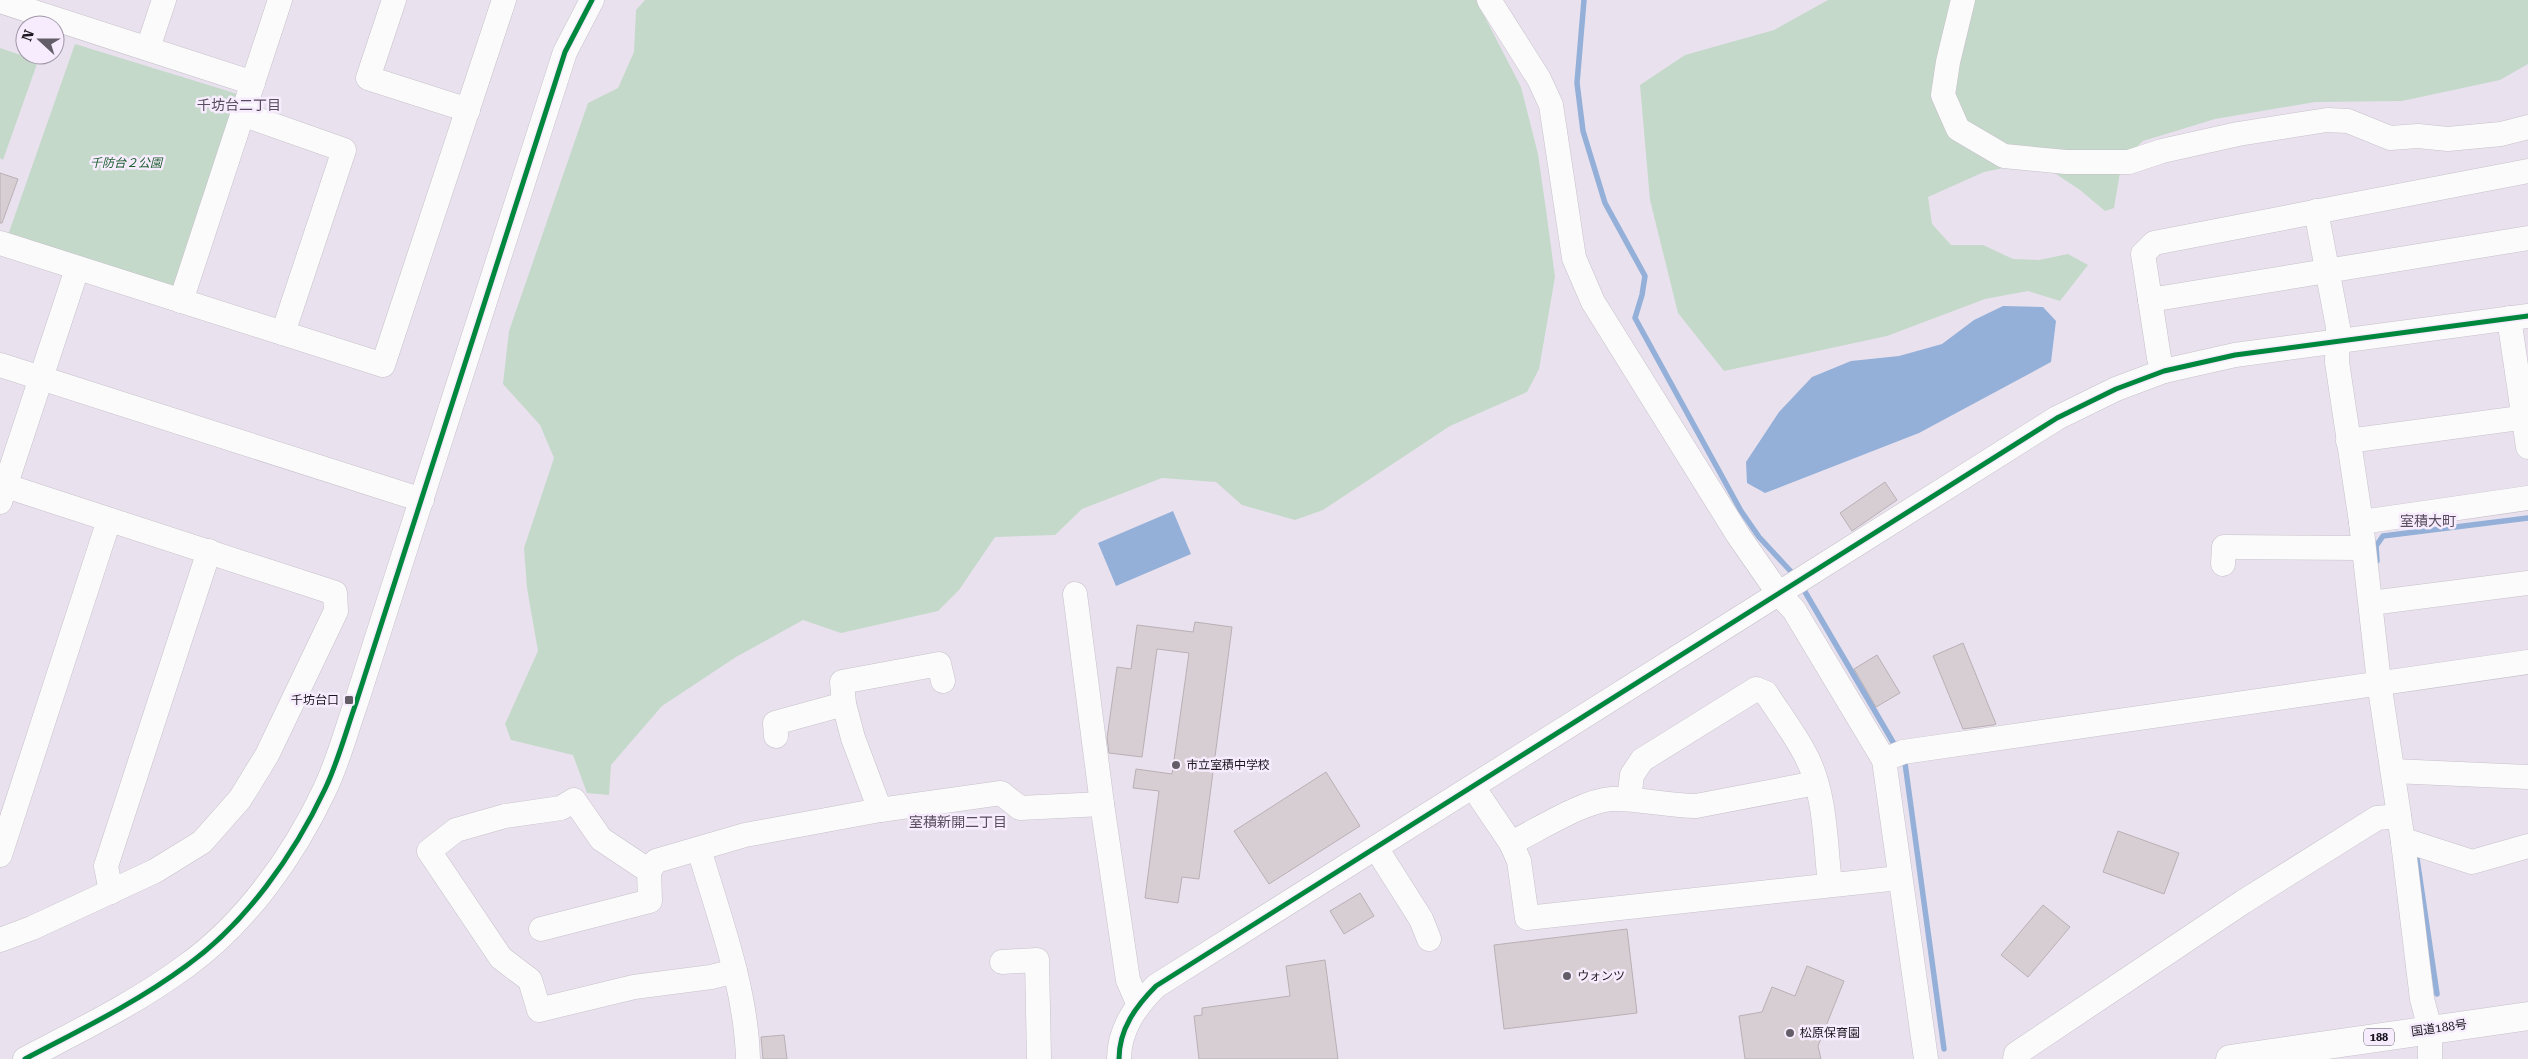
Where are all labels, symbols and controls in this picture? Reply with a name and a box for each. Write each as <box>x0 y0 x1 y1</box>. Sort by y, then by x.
north arrow <box>15 15 65 65</box>
text: N <box>18 27 37 43</box>
district label: 千坊台二丁目 <box>197 97 281 113</box>
park label: 千防台２公園 <box>90 156 164 170</box>
district label: 室積大町 <box>2400 513 2456 529</box>
place label: 千坊台口 <box>291 693 339 707</box>
marker: 千坊台口 <box>343 694 355 706</box>
place label: 市立室積中学校 <box>1186 758 1270 772</box>
marker: 市立室積中学校 <box>1170 759 1182 771</box>
district label: 室積新開二丁目 <box>909 814 1007 830</box>
place label: ウォンツ <box>1577 969 1625 983</box>
marker: ウォンツ <box>1561 970 1573 982</box>
street label: 国道188号 <box>2410 1017 2468 1039</box>
place label: 松原保育園 <box>1800 1026 1860 1040</box>
marker: 松原保育園 <box>1784 1027 1796 1039</box>
road number: 188 <box>2364 1028 2394 1046</box>

